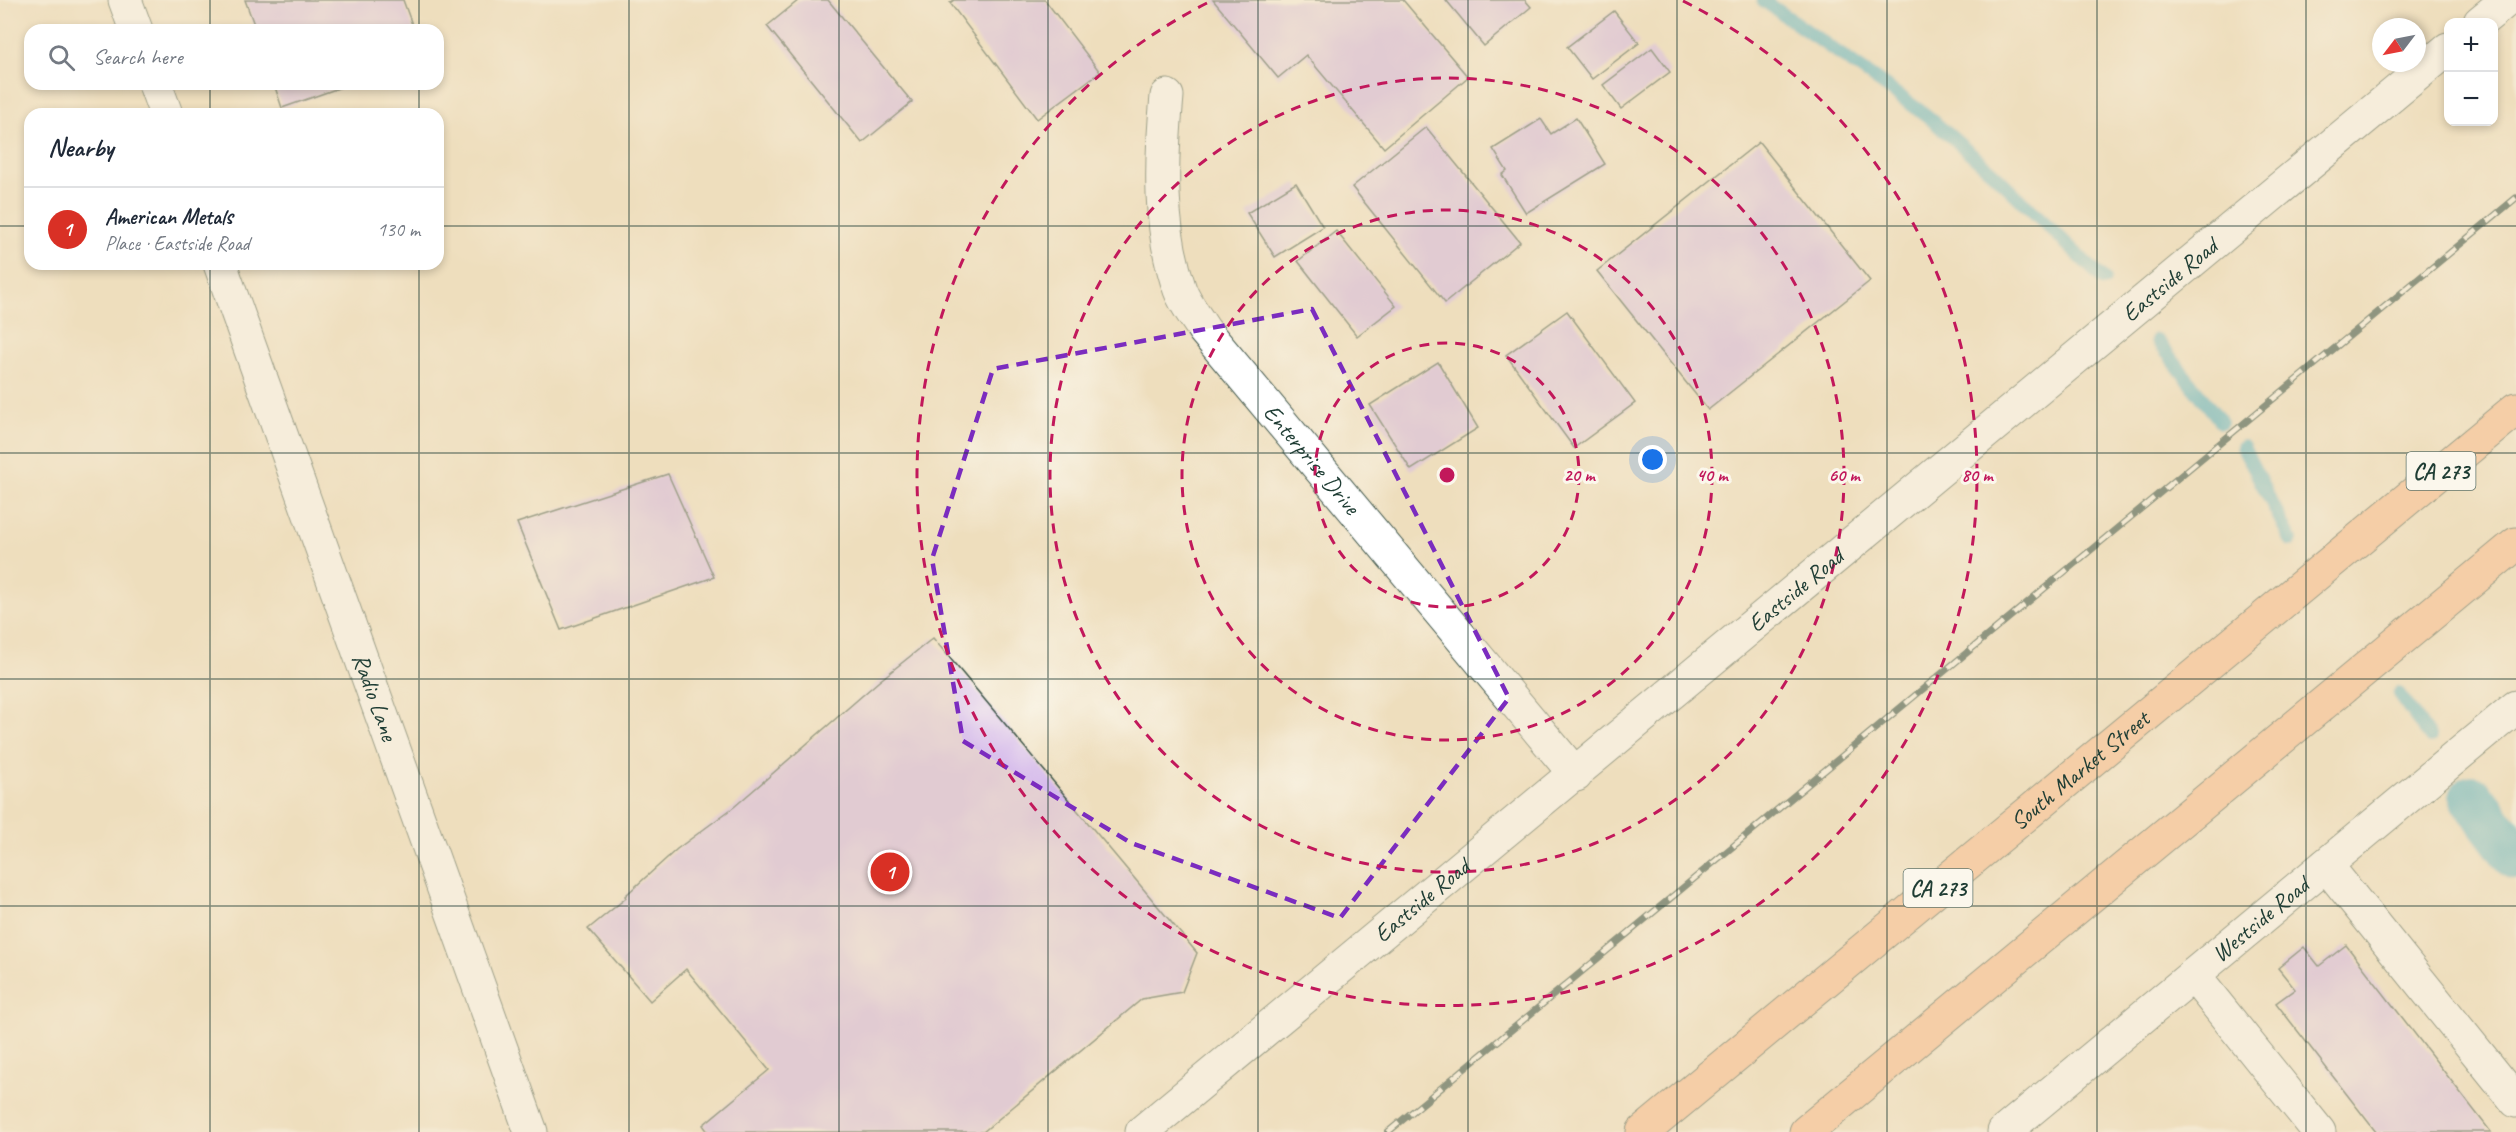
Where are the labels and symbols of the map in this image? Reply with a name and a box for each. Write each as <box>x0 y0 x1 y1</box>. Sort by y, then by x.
north arrow <box>2372 18 2426 72</box>
street label: Eastside Road <box>2116 229 2226 328</box>
street label: Enterprise Drive <box>1257 398 1368 522</box>
your location <box>1638 445 1667 474</box>
road number: CA 273 <box>2406 452 2476 490</box>
text: 20 m <box>1564 464 1596 486</box>
text: 40 m <box>1697 464 1729 486</box>
text: 60 m <box>1828 464 1861 486</box>
text: 80 m <box>1962 464 1994 486</box>
centre of rings <box>1437 465 1457 485</box>
street label: Eastside Road <box>1742 539 1852 638</box>
street label: Radio Lane <box>346 649 405 747</box>
street label: South Market Street <box>2004 703 2157 837</box>
pin: 1 <box>870 850 910 894</box>
street label: Eastside Road <box>1367 850 1478 949</box>
street label: Westside Road <box>2205 868 2318 968</box>
road number: CA 273 <box>1904 869 1972 907</box>

